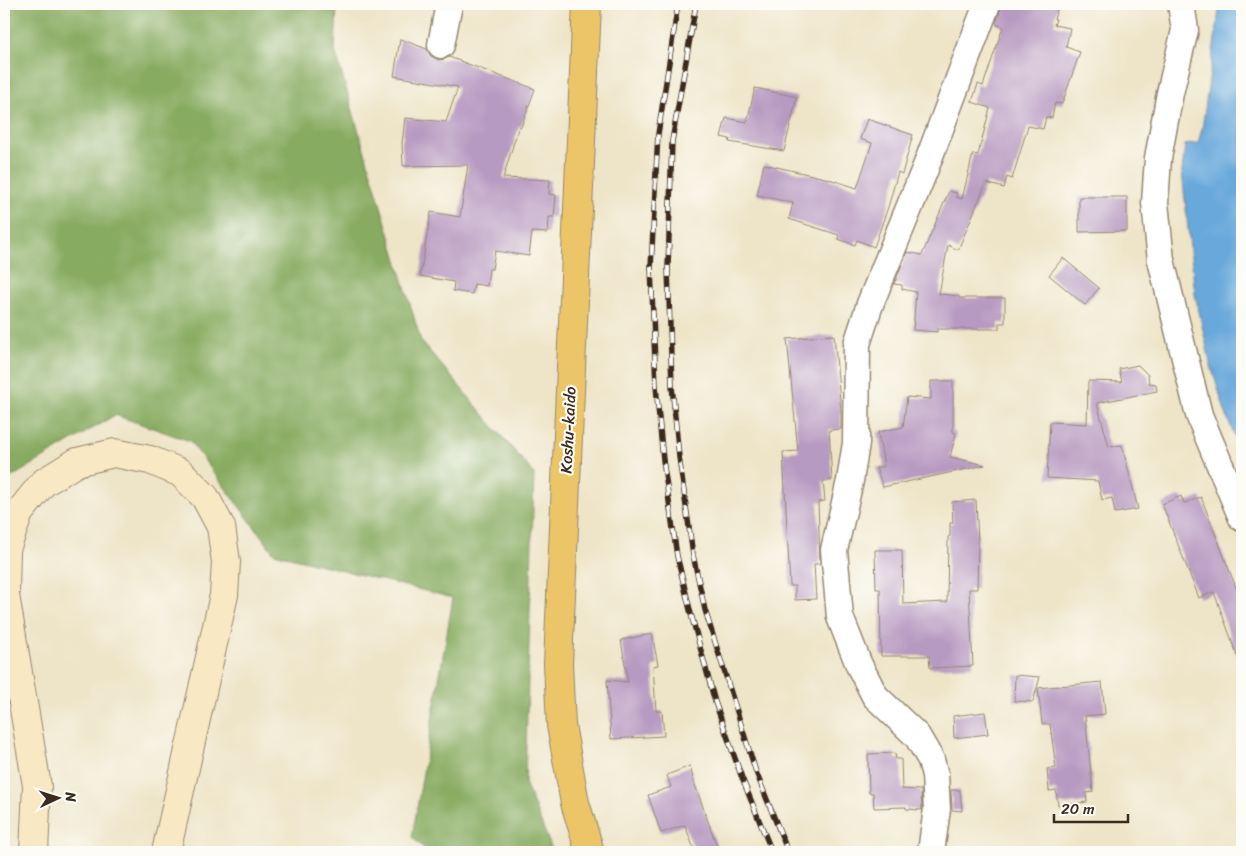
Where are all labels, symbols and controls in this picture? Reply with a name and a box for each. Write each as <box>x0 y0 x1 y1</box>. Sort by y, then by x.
street label: Koshu-kaido <box>551 386 585 474</box>
north arrow <box>32 774 82 824</box>
text: N <box>58 790 83 803</box>
scale bar <box>1054 791 1127 823</box>
text: 20 m <box>1061 796 1095 822</box>

